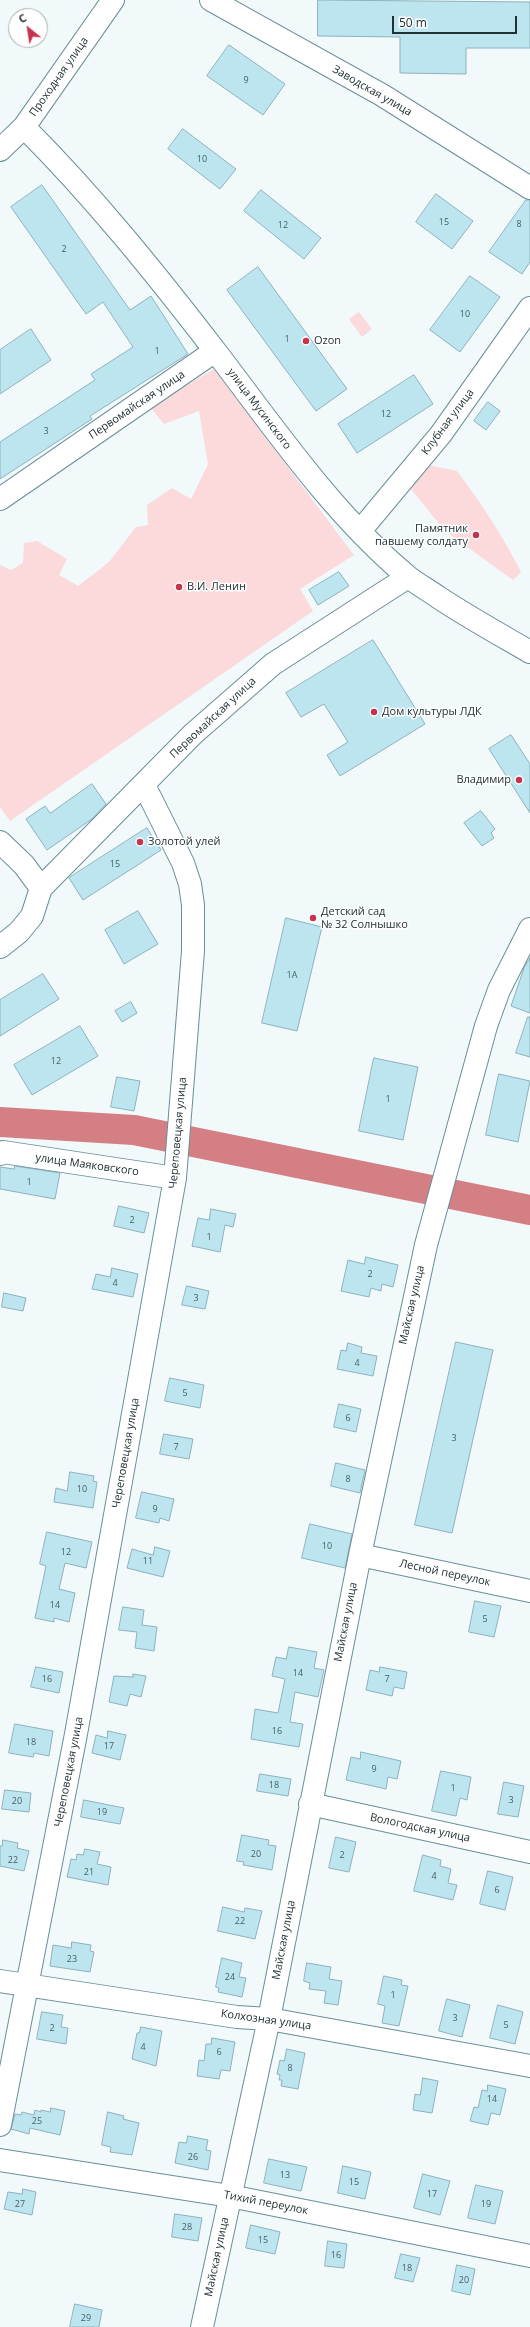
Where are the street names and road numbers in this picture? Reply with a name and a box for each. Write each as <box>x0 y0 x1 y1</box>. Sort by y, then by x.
street label: Проходная улица <box>27 35 91 119</box>
street label: Заводская улица <box>330 63 414 119</box>
street label: улица Мусинского <box>224 366 294 452</box>
street label: Первомайская улица <box>87 368 187 442</box>
street label: Клубная улица <box>419 387 477 457</box>
street label: Первомайская улица <box>167 675 259 761</box>
street label: Череповецкая улица <box>167 1077 189 1189</box>
street label: улица Маяковского <box>34 1151 140 1179</box>
street label: Майская улица <box>396 1264 428 1346</box>
street label: Череповецкая улица <box>110 1397 142 1509</box>
street label: Лесной переулок <box>398 1557 492 1589</box>
street label: Майская улица <box>332 1581 360 1663</box>
street label: Череповецкая улица <box>52 1716 86 1828</box>
street label: Вологодская улица <box>369 1811 471 1845</box>
street label: Майская улица <box>270 1899 298 1981</box>
street label: Колхозная улица <box>220 2007 312 2033</box>
street label: Тихий переулок <box>223 2188 309 2218</box>
street label: Майская улица <box>202 2216 232 2298</box>

